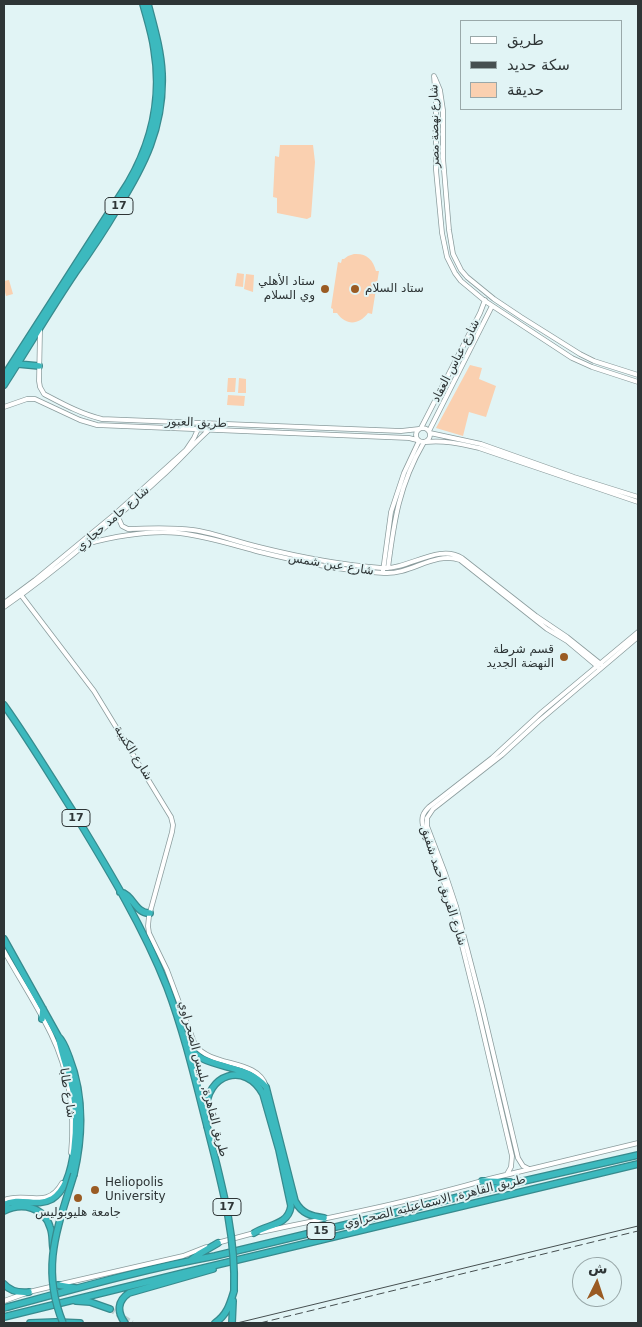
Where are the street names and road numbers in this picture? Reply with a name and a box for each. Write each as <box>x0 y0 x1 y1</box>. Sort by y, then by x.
street label: شارع نهضة مصر <box>427 84 443 168</box>
road number: 17 <box>105 198 133 215</box>
street label: شارع عباس العقاد <box>429 317 483 405</box>
street label: طريق العبور <box>165 415 227 431</box>
street label: شارع حامد حجازي <box>74 483 152 555</box>
street label: شارع عين شمس <box>287 551 375 579</box>
street label: شارع الكتيبة <box>111 723 155 783</box>
road number: 17 <box>62 810 90 826</box>
street label: شارع الفريق احمد شفيق <box>417 824 469 948</box>
street label: طريق القاهرة, بلبيس الصحراوي <box>175 999 231 1159</box>
street label: شارع طابا <box>56 1067 78 1119</box>
street label: طريق القاهرة, الاسماعيليه الصحراوي <box>343 1172 527 1232</box>
road number: 17 <box>213 1198 241 1216</box>
road number: 15 <box>307 1222 335 1240</box>

